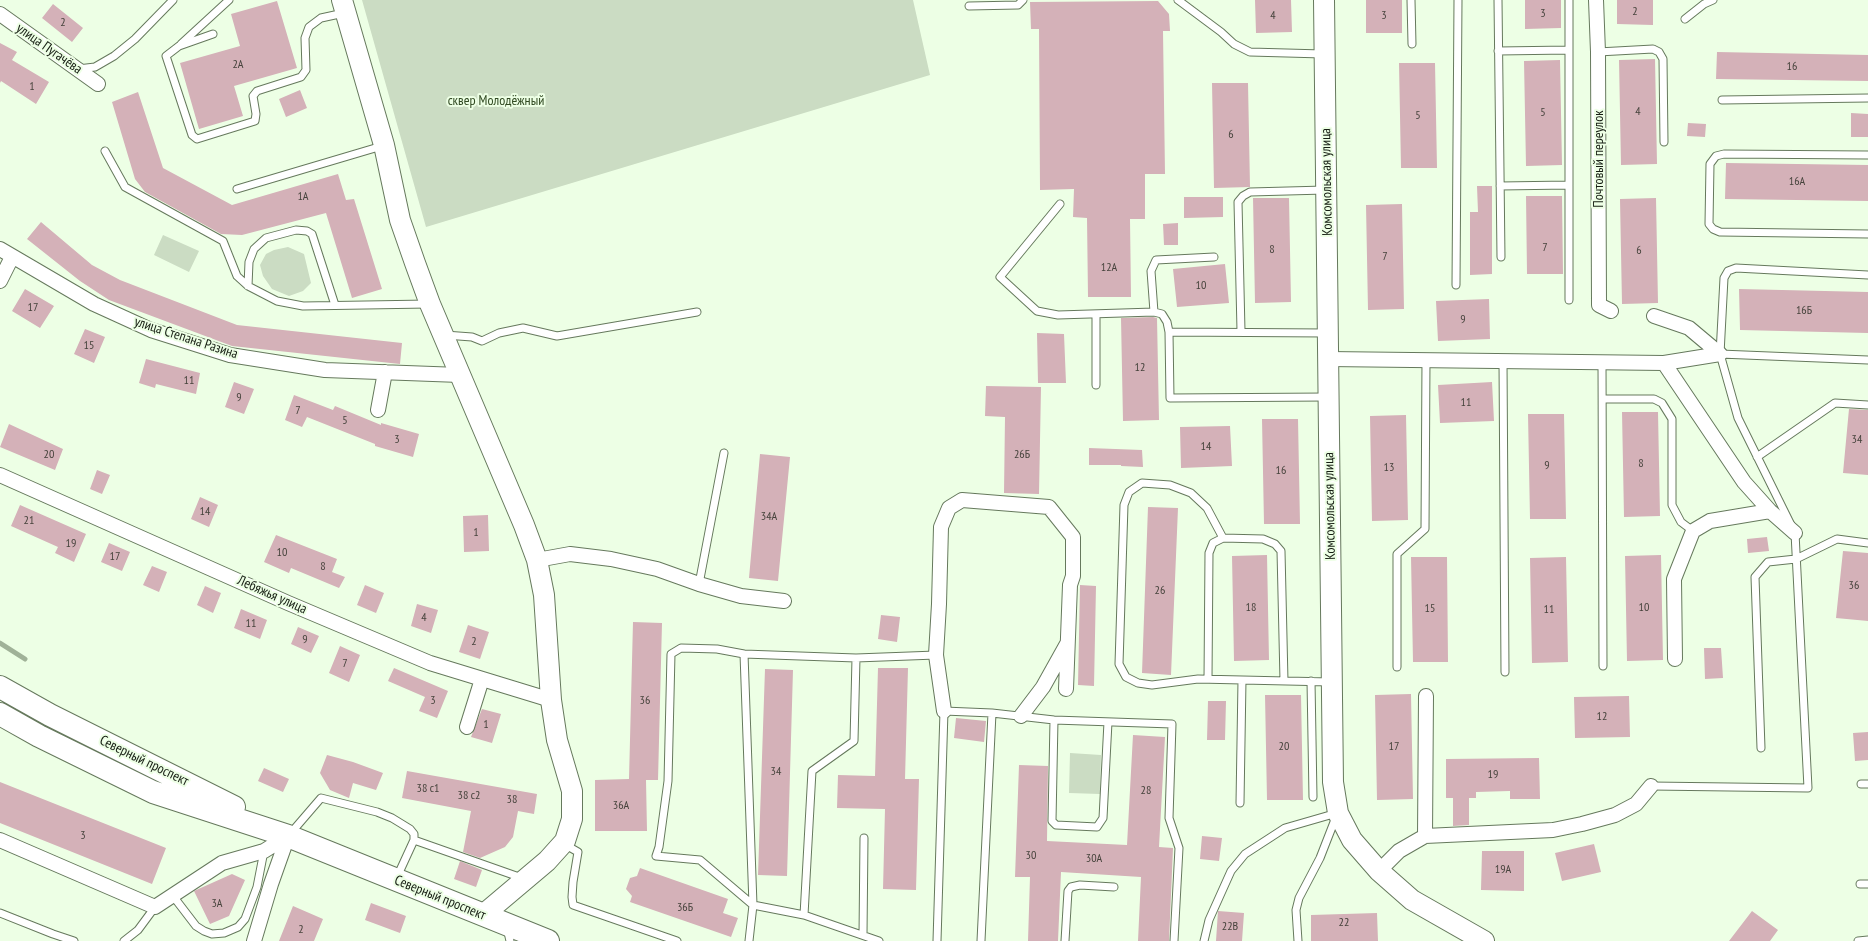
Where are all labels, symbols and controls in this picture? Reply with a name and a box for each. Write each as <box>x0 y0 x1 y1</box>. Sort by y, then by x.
house number: 2 <box>1632 5 1638 19</box>
house number: 3 <box>1540 7 1546 21</box>
house number: 4 <box>1270 9 1276 23</box>
house number: 3 <box>1381 9 1387 23</box>
house number: 2 <box>60 16 66 30</box>
street label: улица Пугачёва <box>13 20 85 78</box>
house number: 2А <box>232 58 244 72</box>
house number: 16 <box>1787 60 1797 74</box>
house number: 1 <box>29 80 35 94</box>
park label: сквер Молодёжный <box>448 93 544 109</box>
house number: 4 <box>1635 105 1641 119</box>
house number: 5 <box>1540 106 1546 120</box>
house number: 5 <box>1415 109 1421 123</box>
street label: Почтовый переулок <box>1591 110 1607 208</box>
house number: 6 <box>1228 128 1234 142</box>
street label: Комсомольская улица <box>1318 128 1336 236</box>
house number: 16А <box>1789 175 1805 189</box>
house number: 1А <box>297 190 309 204</box>
house number: 7 <box>1542 241 1548 255</box>
house number: 8 <box>1269 243 1275 257</box>
house number: 6 <box>1636 244 1642 258</box>
house number: 7 <box>1382 250 1388 264</box>
house number: 12А <box>1101 261 1117 275</box>
house number: 10 <box>1196 279 1206 293</box>
house number: 17 <box>28 301 38 315</box>
house number: 16Б <box>1796 304 1812 318</box>
street label: улица Степана Разина <box>132 313 240 363</box>
house number: 9 <box>1460 313 1466 327</box>
house number: 15 <box>84 339 94 353</box>
house number: 12 <box>1135 361 1145 375</box>
house number: 11 <box>184 374 194 388</box>
house number: 9 <box>236 391 242 405</box>
house number: 11 <box>1461 396 1471 410</box>
house number: 7 <box>295 404 301 418</box>
house number: 5 <box>342 414 348 428</box>
house number: 3 <box>394 433 400 447</box>
house number: 34 <box>1852 433 1862 447</box>
house number: 14 <box>1201 440 1211 454</box>
house number: 20 <box>44 448 54 462</box>
house number: 26Б <box>1014 448 1030 462</box>
street label: Комсомольская улица <box>1321 452 1339 560</box>
house number: 8 <box>1638 457 1644 471</box>
house number: 9 <box>1544 459 1550 473</box>
house number: 13 <box>1384 461 1394 475</box>
house number: 16 <box>1276 464 1286 478</box>
house number: 14 <box>200 505 210 519</box>
house number: 34А <box>761 510 777 524</box>
house number: 21 <box>24 514 34 528</box>
house number: 1 <box>473 526 479 540</box>
house number: 19 <box>66 537 76 551</box>
house number: 10 <box>277 546 287 560</box>
house number: 17 <box>110 550 120 564</box>
house number: 8 <box>320 560 326 574</box>
street label: Лебяжья улица <box>235 572 309 618</box>
house number: 36 <box>1849 579 1859 593</box>
house number: 26 <box>1155 584 1165 598</box>
house number: 18 <box>1246 601 1256 615</box>
house number: 10 <box>1639 601 1649 615</box>
house number: 15 <box>1425 602 1435 616</box>
house number: 11 <box>1544 603 1554 617</box>
house number: 4 <box>421 611 427 625</box>
house number: 11 <box>246 617 256 631</box>
house number: 9 <box>302 633 308 647</box>
house number: 2 <box>471 635 477 649</box>
house number: 7 <box>342 657 348 671</box>
house number: 3 <box>430 694 436 708</box>
house number: 36 <box>640 694 650 708</box>
house number: 12 <box>1597 710 1607 724</box>
house number: 1 <box>483 718 489 732</box>
street label: Северный проспект <box>97 732 191 790</box>
house number: 20 <box>1279 740 1289 754</box>
house number: 17 <box>1389 740 1399 754</box>
house number: 34 <box>771 765 781 779</box>
house number: 19 <box>1488 768 1498 782</box>
house number: 38 с1 <box>416 782 440 796</box>
house number: 28 <box>1141 784 1151 798</box>
house number: 38 с2 <box>457 789 481 803</box>
house number: 38 <box>507 793 517 807</box>
house number: 36А <box>613 799 629 813</box>
house number: 3 <box>80 829 86 843</box>
house number: 30 <box>1026 849 1036 863</box>
house number: 30А <box>1086 852 1102 866</box>
house number: 19А <box>1495 863 1511 877</box>
street label: Северный проспект <box>392 872 488 924</box>
house number: 3А <box>211 897 223 911</box>
house number: 36Б <box>677 901 693 915</box>
house number: 22 <box>1339 916 1349 930</box>
house number: 22В <box>1222 920 1238 934</box>
house number: 2 <box>298 923 304 937</box>

